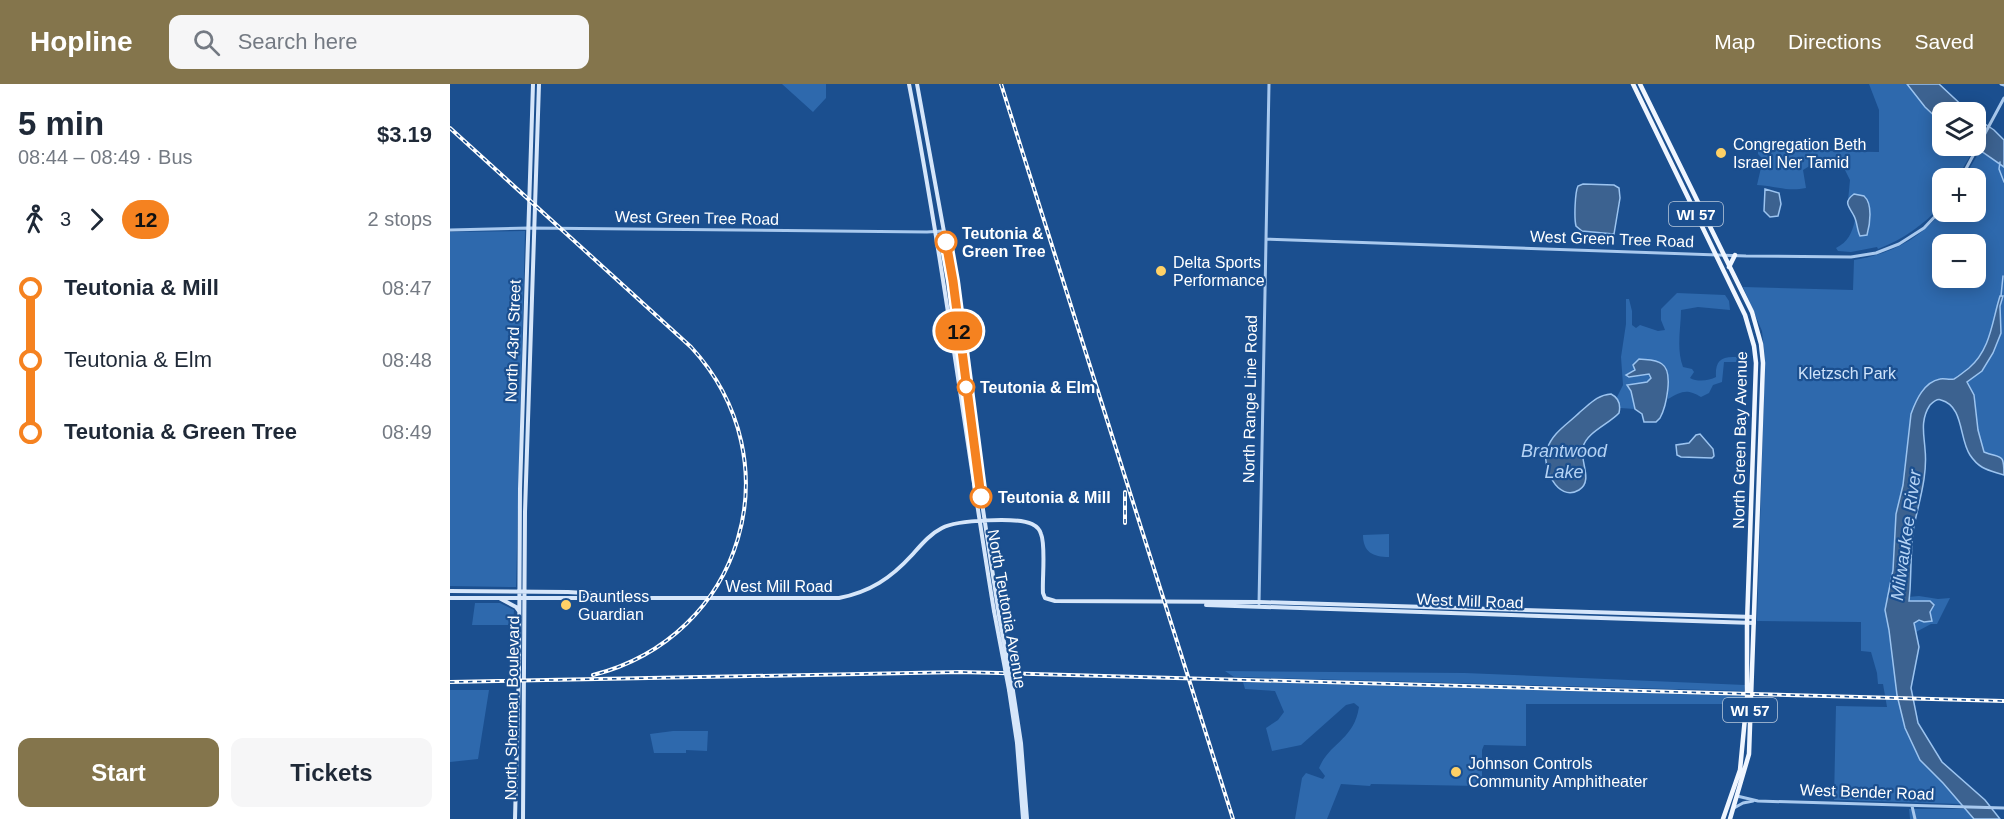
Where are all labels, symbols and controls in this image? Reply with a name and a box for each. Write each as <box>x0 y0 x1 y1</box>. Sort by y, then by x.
search box <box>169 15 589 69</box>
text: Hopline <box>30 26 133 57</box>
icon: search <box>190 26 223 59</box>
text: Search here <box>238 29 358 54</box>
text: Map <box>1714 30 1755 53</box>
text: Directions <box>1788 30 1881 53</box>
text: Saved <box>1914 30 1974 53</box>
map controls <box>1932 102 1986 288</box>
button: layers <box>1932 102 1986 156</box>
text: 5 min <box>18 105 104 142</box>
text: $3.19 <box>377 122 432 147</box>
place label: Congregation Beth Israel Ner Tamid <box>1733 136 1866 171</box>
text: 08:44 – 08:49 · Bus <box>18 146 193 168</box>
marker: Congregation Beth Israel Ner Tamid <box>1714 146 1728 160</box>
button: + <box>1932 168 1986 222</box>
road number: WI 57 <box>1669 202 1723 226</box>
icon: walk <box>18 203 51 236</box>
icon: forward <box>80 203 113 236</box>
text: 3 <box>60 208 71 230</box>
text: 12 <box>134 208 157 231</box>
text: 2 stops <box>368 208 432 230</box>
street label: West Green Tree Road <box>615 208 779 228</box>
place label: Teutonia & Green Tree <box>962 225 1046 260</box>
street label: West Green Tree Road <box>1530 228 1694 250</box>
marker: Teutonia & Green Tree <box>935 231 957 253</box>
button: − <box>1932 234 1986 288</box>
place label: Delta Sports Performance <box>1173 254 1265 289</box>
marker: Delta Sports Performance <box>1154 264 1168 278</box>
text: Teutonia & Mill <box>64 275 219 300</box>
text: 08:47 <box>382 277 432 299</box>
street label: North 43rd Street <box>502 279 524 403</box>
line badge: 12 <box>932 312 986 350</box>
street label: North Range Line Road <box>1240 315 1260 483</box>
text: 12 <box>947 320 971 343</box>
text: Teutonia & Elm <box>64 347 212 372</box>
text: 08:48 <box>382 349 432 371</box>
street label: North Green Bay Avenue <box>1730 351 1750 529</box>
park label: Kletzsch Park <box>1798 365 1897 382</box>
marker: Teutonia & Elm <box>957 378 975 396</box>
place label: Teutonia & Elm <box>980 379 1095 396</box>
text: Teutonia & Green Tree <box>64 419 297 444</box>
text: 08:49 <box>382 421 432 443</box>
water label: Brantwood Lake <box>1521 441 1608 482</box>
water label: Milwaukee River <box>1887 467 1925 602</box>
marker: Teutonia & Mill <box>970 486 992 508</box>
place label: Teutonia & Mill <box>998 489 1111 506</box>
street label: North Teutonia Avenue <box>985 528 1029 690</box>
street label: West Mill Road <box>725 578 833 595</box>
place label: Dauntless Guardian <box>578 588 649 623</box>
street label: West Mill Road <box>1416 591 1524 611</box>
marker: Dauntless Guardian <box>559 598 573 612</box>
street label: North Sherman Boulevard <box>502 615 522 801</box>
road number: WI 57 <box>1723 698 1777 722</box>
button: Start <box>18 738 219 807</box>
button: Tickets <box>231 738 432 807</box>
place label: Johnson Controls Community Amphitheater <box>1468 755 1648 790</box>
marker: Johnson Controls Community Amphitheater <box>1449 765 1463 779</box>
street label: West Bender Road <box>1799 781 1935 803</box>

